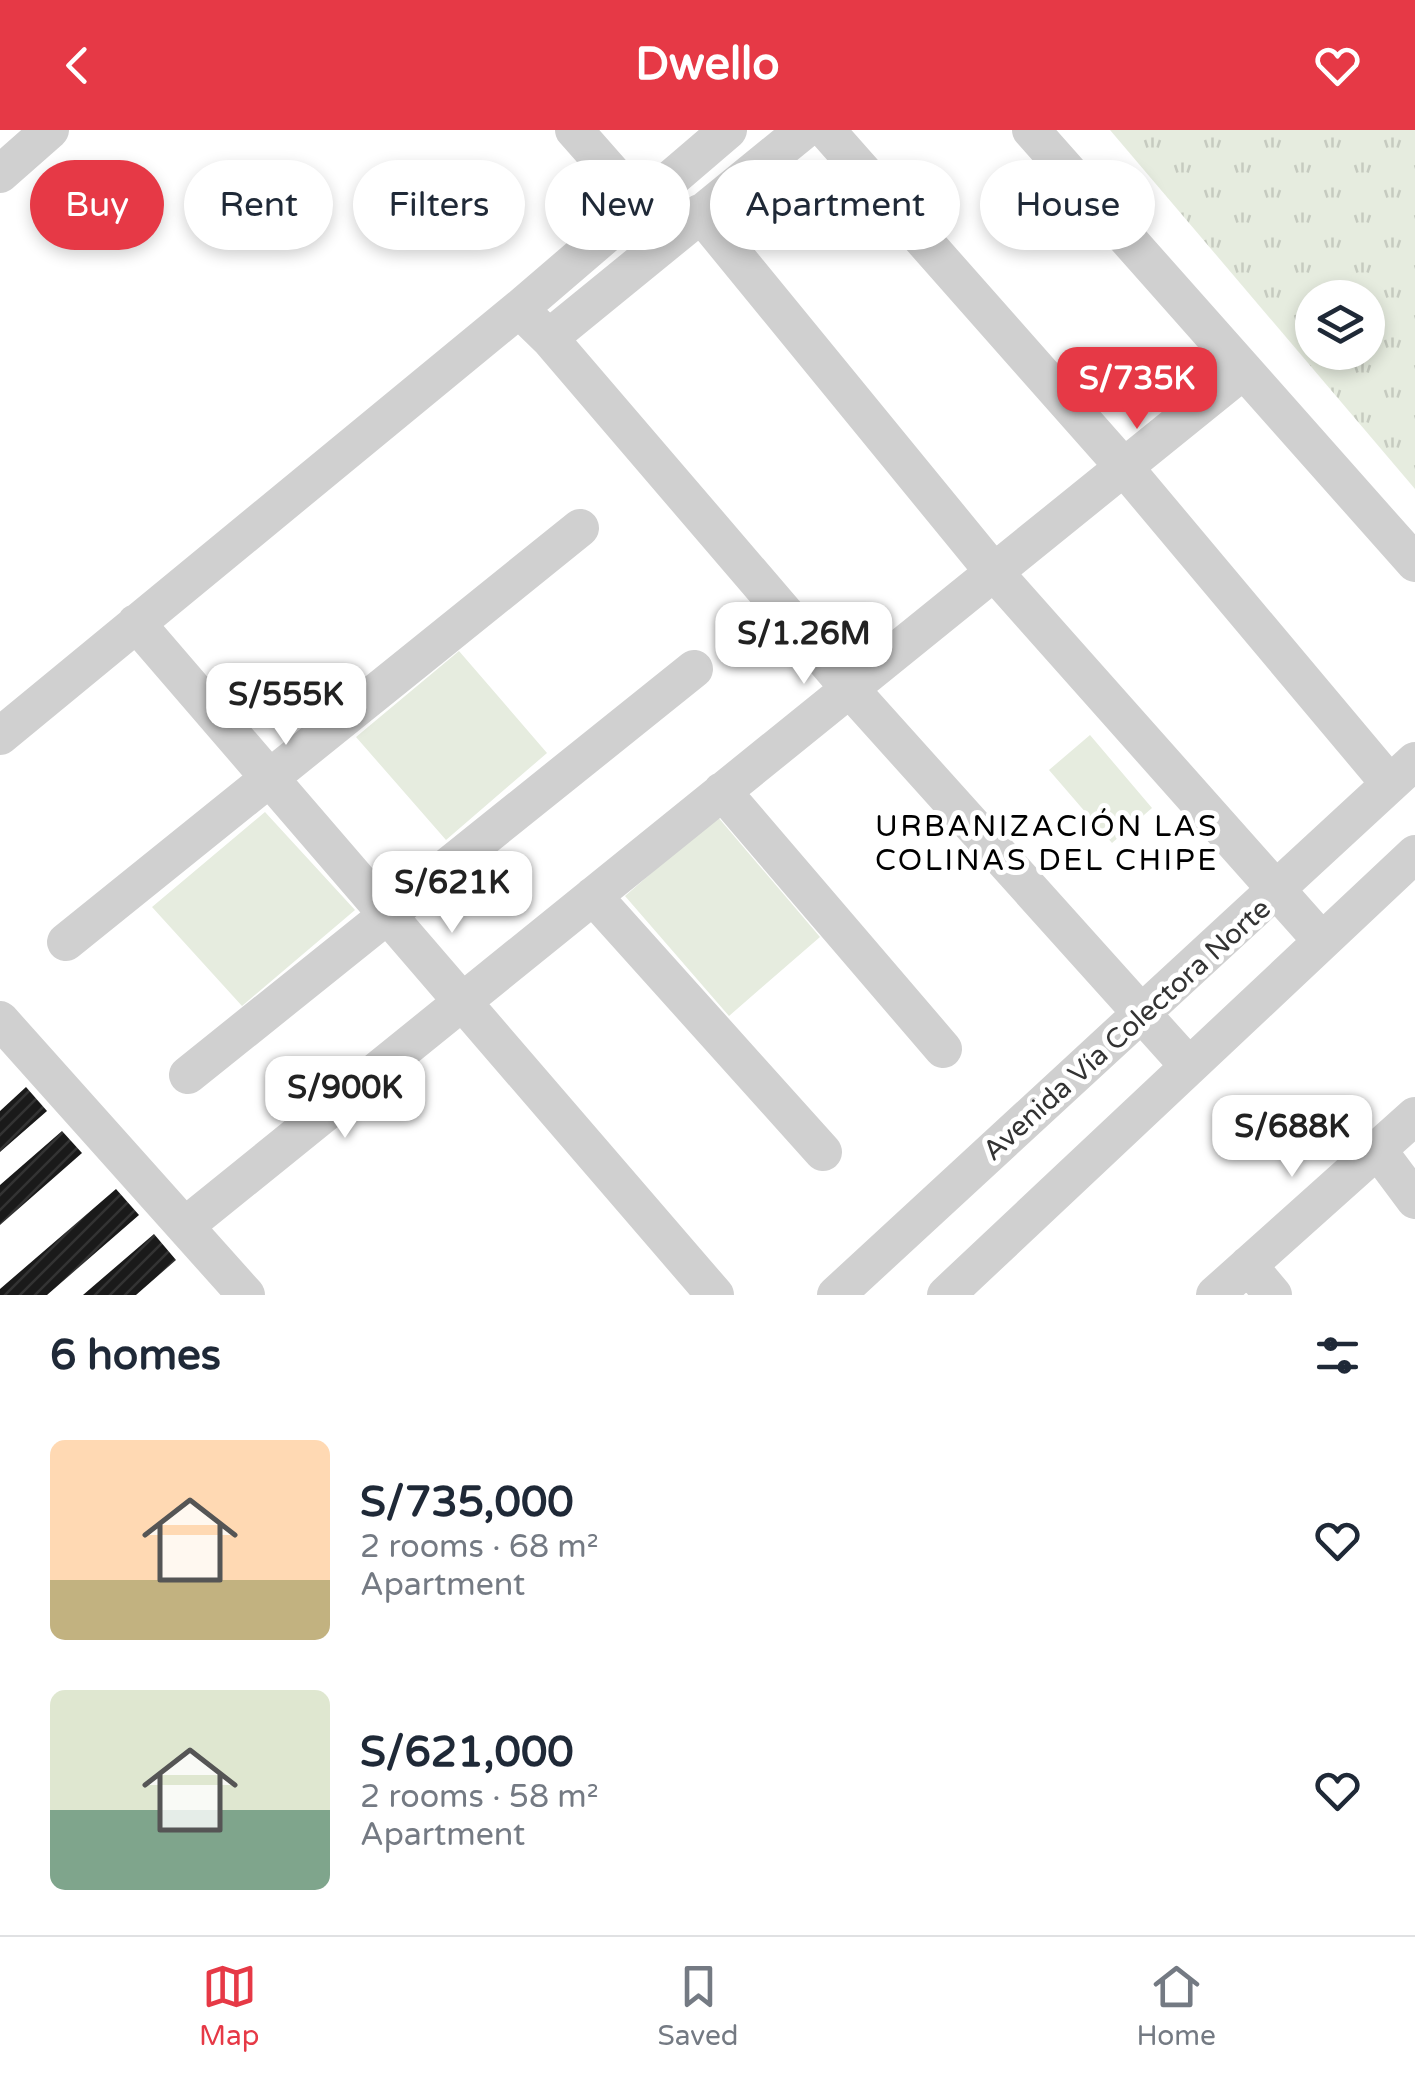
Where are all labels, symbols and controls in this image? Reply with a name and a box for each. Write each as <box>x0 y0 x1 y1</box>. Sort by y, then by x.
icon: back <box>50 38 105 93</box>
text: Dwello <box>635 38 780 92</box>
icon: heart <box>1310 38 1365 93</box>
chip: Buy <box>30 160 164 250</box>
chip: Rent <box>184 160 333 250</box>
chip: Filters <box>353 160 525 250</box>
chip: New <box>545 160 690 250</box>
chip: Apartment <box>710 160 960 250</box>
chip: House <box>980 160 1155 250</box>
map controls <box>1295 280 1385 370</box>
button: layers <box>1295 280 1385 370</box>
pin: S/735K <box>1056 347 1218 432</box>
text: S/735K <box>1079 360 1195 398</box>
pin: S/1.26M <box>712 602 896 687</box>
text: S/1.26M <box>737 615 871 653</box>
pin: S/555K <box>205 663 367 748</box>
text: S/555K <box>228 676 344 714</box>
district label: URBANIZACIÓN LAS COLINAS DEL CHIPE <box>875 808 1219 879</box>
pin: S/621K <box>371 851 533 936</box>
text: S/621K <box>394 864 510 902</box>
street label: Avenida Vía Colectora Norte <box>976 891 1278 1168</box>
pin: S/900K <box>264 1056 426 1141</box>
text: S/900K <box>287 1069 403 1107</box>
pin: S/688K <box>1211 1095 1373 1180</box>
text: S/688K <box>1234 1108 1350 1146</box>
icon: filters <box>1310 1328 1365 1383</box>
text: 6 homes <box>50 1330 221 1381</box>
text: S/735,000 <box>360 1477 574 1528</box>
icon: home <box>130 1480 250 1600</box>
icon: heart <box>1310 1513 1365 1568</box>
text: 2 rooms · 68 m² <box>360 1528 599 1566</box>
text: Apartment <box>360 1566 525 1604</box>
text: S/621,000 <box>360 1727 574 1778</box>
icon: home <box>130 1730 250 1850</box>
icon: heart <box>1310 1763 1365 1818</box>
text: 2 rooms · 58 m² <box>360 1778 599 1816</box>
text: Apartment <box>360 1816 525 1854</box>
tab: Map <box>199 1959 260 2053</box>
tab: Saved <box>658 1959 739 2053</box>
tab: Home <box>1137 1959 1216 2053</box>

